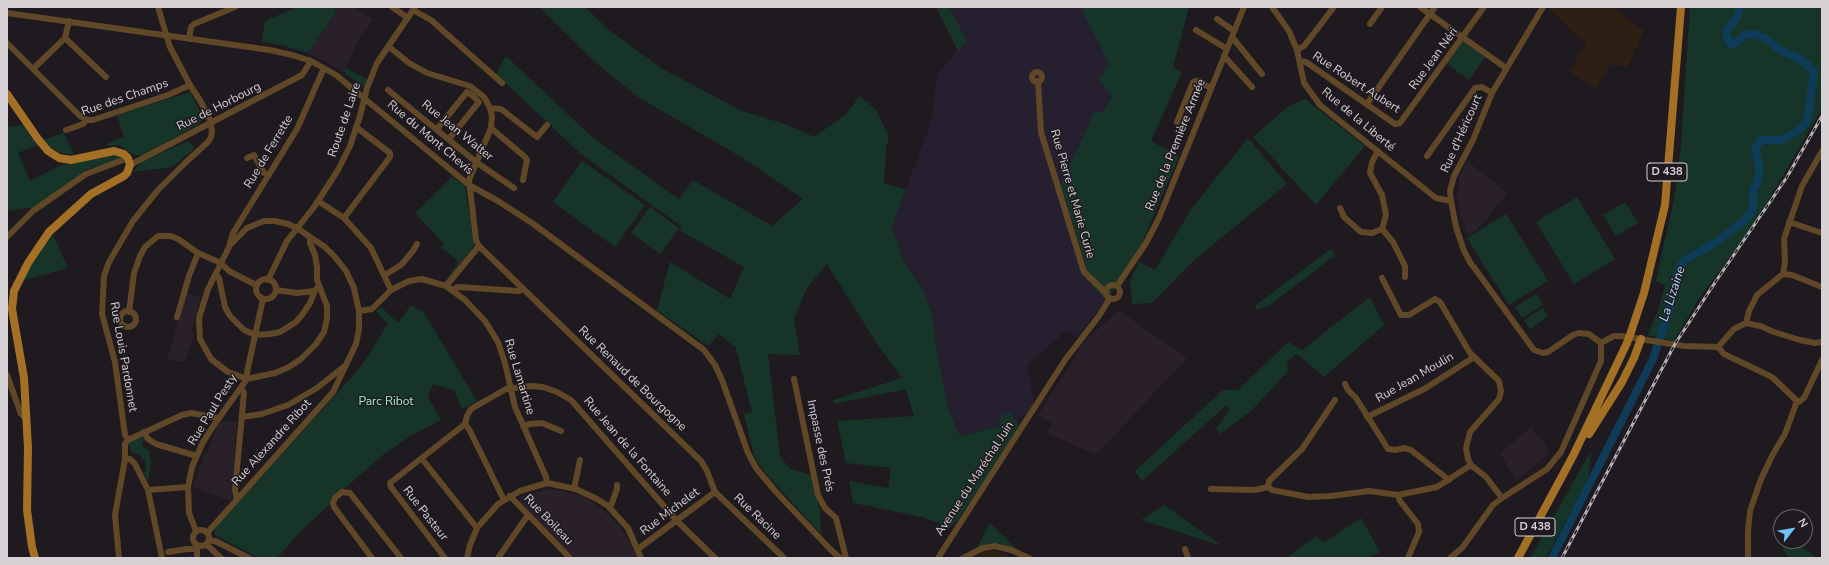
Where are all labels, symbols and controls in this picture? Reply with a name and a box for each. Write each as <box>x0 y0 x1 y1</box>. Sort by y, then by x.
street label: Rue Jean Néri <box>1407 25 1461 93</box>
street label: Rue Robert Aubert <box>1309 49 1403 117</box>
street label: Rue des Champs <box>80 76 170 120</box>
street label: Rue de la Première Armée <box>1143 77 1209 213</box>
street label: Rue de Horbourg <box>175 80 263 134</box>
street label: Route de Laire <box>326 81 364 159</box>
street label: Rue de la Liberté <box>1318 85 1398 155</box>
street label: Rue d'Héricourt <box>1438 93 1486 175</box>
street label: Rue du Mont Chevis <box>384 98 476 178</box>
street label: Rue Jean Walter <box>418 98 496 164</box>
street label: Rue de Ferrette <box>241 113 297 191</box>
street label: Rue Pierre et Marie Curie <box>1047 128 1097 260</box>
road number: D 438 <box>1647 163 1687 181</box>
water label: La Lizaine <box>1657 264 1689 324</box>
street label: Rue Louis Pardonnet <box>106 301 140 413</box>
street label: Rue Renaud de Bourgogne <box>575 324 689 434</box>
street label: Rue Lamartine <box>501 337 537 417</box>
street label: Rue Jean Moulin <box>1373 350 1457 406</box>
street label: Rue Paul Pesty <box>185 372 241 448</box>
park label: Parc Ribot <box>358 395 414 409</box>
street label: Rue Jean de la Fontaine <box>580 395 674 499</box>
street label: Rue Alexandre Ribot <box>229 397 315 489</box>
street label: Impasse des Prés <box>803 399 837 493</box>
street label: Avenue du Maréchal Juin <box>933 419 1017 539</box>
street label: Rue Pasteur <box>399 484 451 544</box>
street label: Rue Michelet <box>638 485 702 539</box>
street label: Rue Racine <box>730 491 784 543</box>
street label: Rue Boileau <box>520 492 576 548</box>
north arrow <box>1773 509 1813 549</box>
text: N <box>1794 516 1811 530</box>
road number: D 438 <box>1515 518 1555 536</box>

